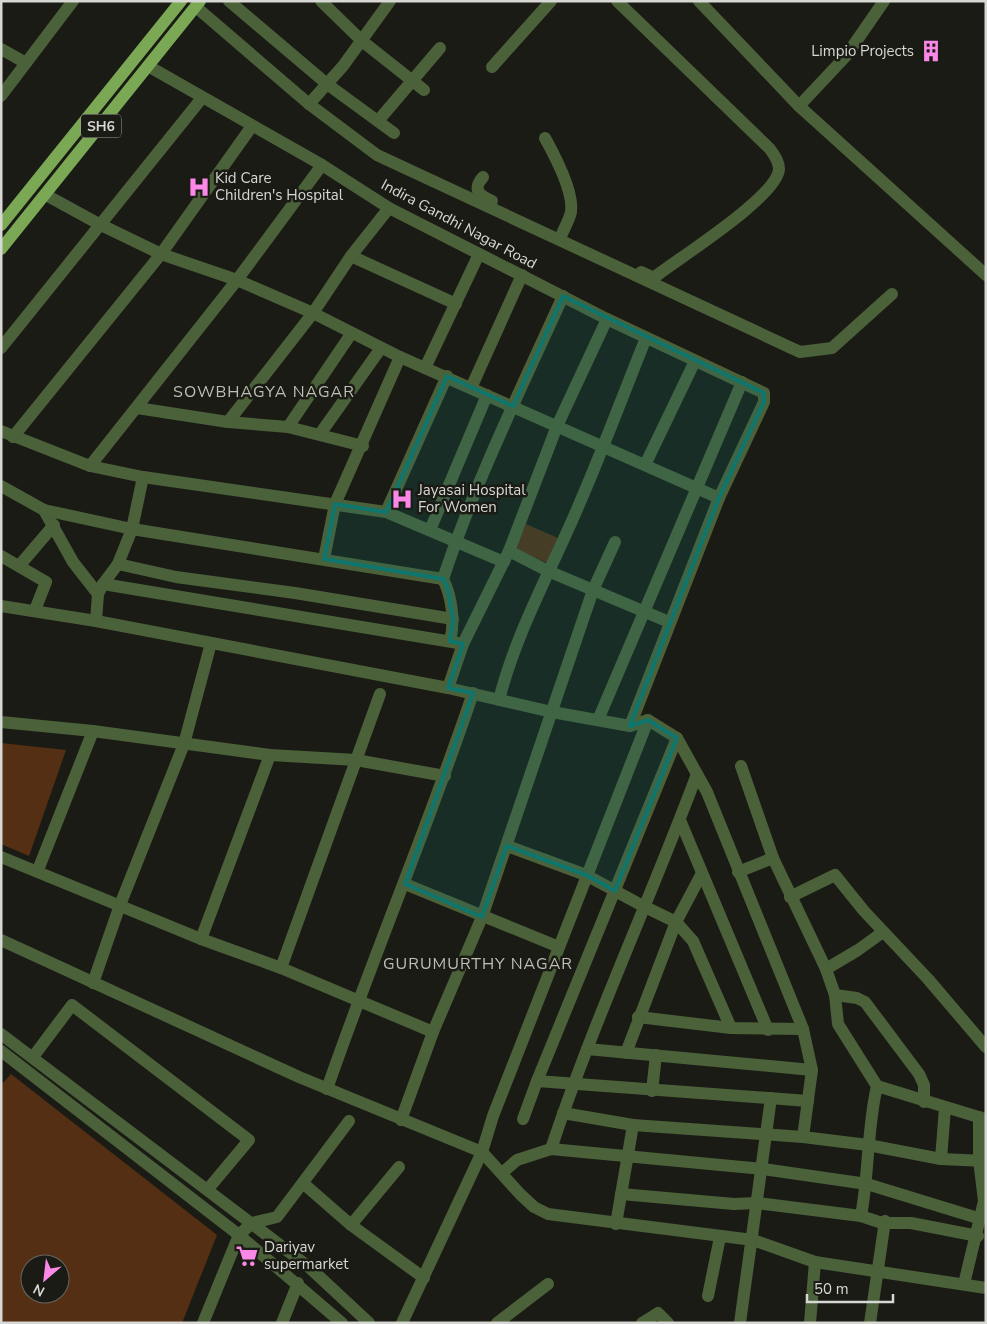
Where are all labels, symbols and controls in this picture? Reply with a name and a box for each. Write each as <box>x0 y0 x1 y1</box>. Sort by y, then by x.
building icon: Limpio Projects <box>918 38 944 64</box>
place label: Limpio Projects <box>811 41 914 61</box>
road number: SH6 <box>81 114 121 138</box>
place label: Kid Care Children's Hospital <box>215 168 344 205</box>
hospital icon: Kid Care Children's Hospital <box>186 174 212 200</box>
street label: Indira Gandhi Nagar Road <box>378 174 540 274</box>
district label: SOWBHAGYA NAGAR <box>173 381 355 403</box>
place label: Jayasai Hospital For Women <box>417 480 526 517</box>
hospital icon: Jayasai Hospital For Women <box>389 486 415 512</box>
district label: GURUMURTHY NAGAR <box>383 953 573 975</box>
place label: Dariyav supermarket <box>264 1237 349 1274</box>
supermarket icon: Dariyav supermarket <box>234 1243 260 1269</box>
north arrow <box>20 1254 70 1304</box>
scale bar <box>807 1272 893 1304</box>
text: N <box>30 1279 48 1301</box>
text: 50 m <box>814 1279 849 1299</box>

